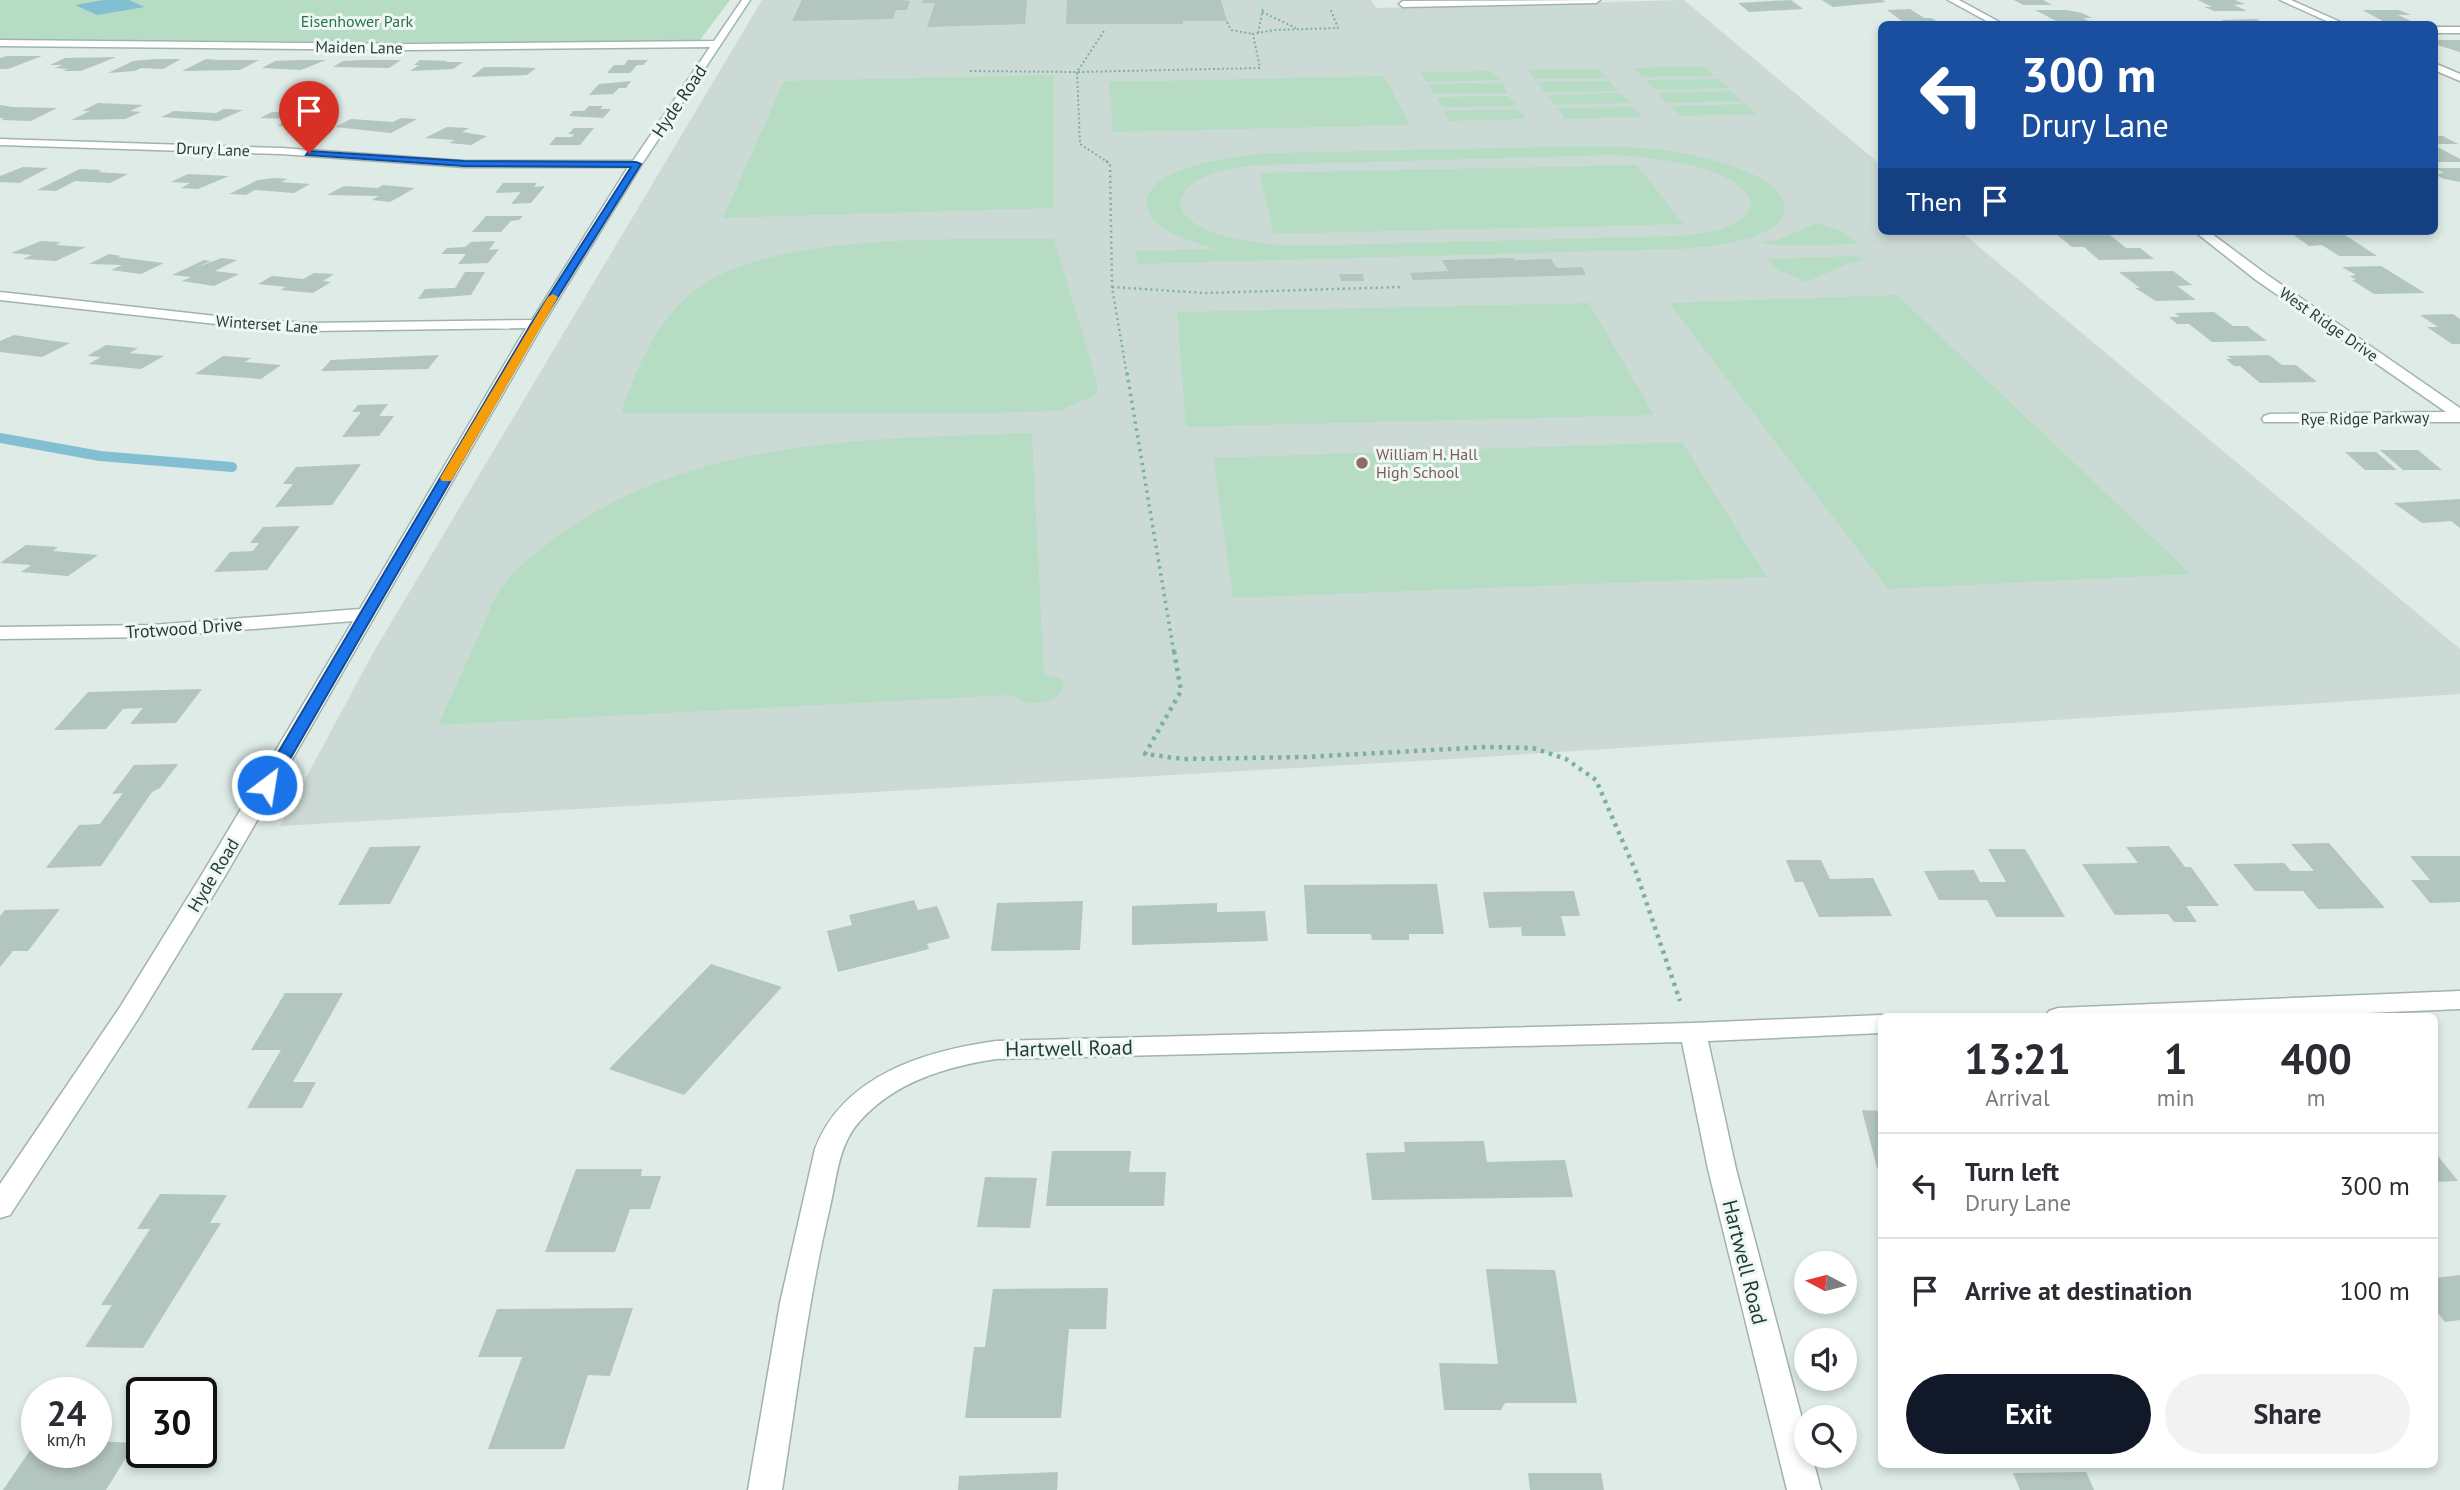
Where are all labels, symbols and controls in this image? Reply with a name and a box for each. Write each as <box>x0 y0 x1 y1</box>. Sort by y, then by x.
park label: Eisenhower Park <box>301 11 414 31</box>
street label: Maiden Lane <box>315 36 403 58</box>
text: 300 m <box>2021 42 2156 106</box>
icon: left <box>1906 49 1997 140</box>
street label: Hyde Road <box>646 60 712 142</box>
pin <box>279 81 339 153</box>
icon: arrive <box>290 92 328 130</box>
text: Drury Lane <box>2021 104 2169 146</box>
street label: Drury Lane <box>176 138 250 160</box>
icon: arrive <box>1976 182 2014 220</box>
text: Then <box>1906 185 1962 218</box>
street label: West Ridge Drive <box>2276 282 2382 366</box>
street label: Winterset Lane <box>215 310 319 338</box>
street label: Rye Ridge Parkway <box>2300 407 2430 429</box>
place label: William H. Hall High School <box>1376 444 1478 482</box>
marker: William H. Hall High School <box>1354 455 1370 471</box>
street label: Trotwood Drive <box>125 612 243 644</box>
position arrow <box>230 748 304 822</box>
street label: Hyde Road <box>182 834 244 916</box>
text: 13:21 <box>1964 1031 2071 1086</box>
text: 1 <box>2164 1031 2187 1086</box>
text: 400 <box>2280 1031 2352 1086</box>
street label: Hartwell Road <box>1005 1033 1133 1063</box>
text: Arrival <box>1985 1083 2050 1112</box>
text: min <box>2157 1083 2194 1112</box>
text: m <box>2307 1083 2325 1112</box>
text: Turn left <box>1965 1155 2059 1188</box>
icon: left <box>1906 1167 1944 1205</box>
text: 300 m <box>2339 1169 2410 1202</box>
text: Drury Lane <box>1965 1188 2071 1217</box>
street label: Hartwell Road <box>1716 1197 1774 1327</box>
north arrow <box>1794 1251 1857 1314</box>
map controls <box>1794 1251 1857 1468</box>
icon: arrive <box>1906 1272 1944 1310</box>
text: Arrive at destination <box>1965 1274 2192 1307</box>
text: 100 m <box>2339 1274 2410 1307</box>
button: sound <box>1794 1328 1857 1391</box>
button: Exit <box>1906 1374 2151 1454</box>
button: Share <box>2165 1374 2410 1454</box>
speed limit sign: 30 <box>126 1377 217 1468</box>
text: 24 <box>47 1390 86 1436</box>
button: search <box>1794 1405 1857 1468</box>
text: km/h <box>47 1428 86 1451</box>

